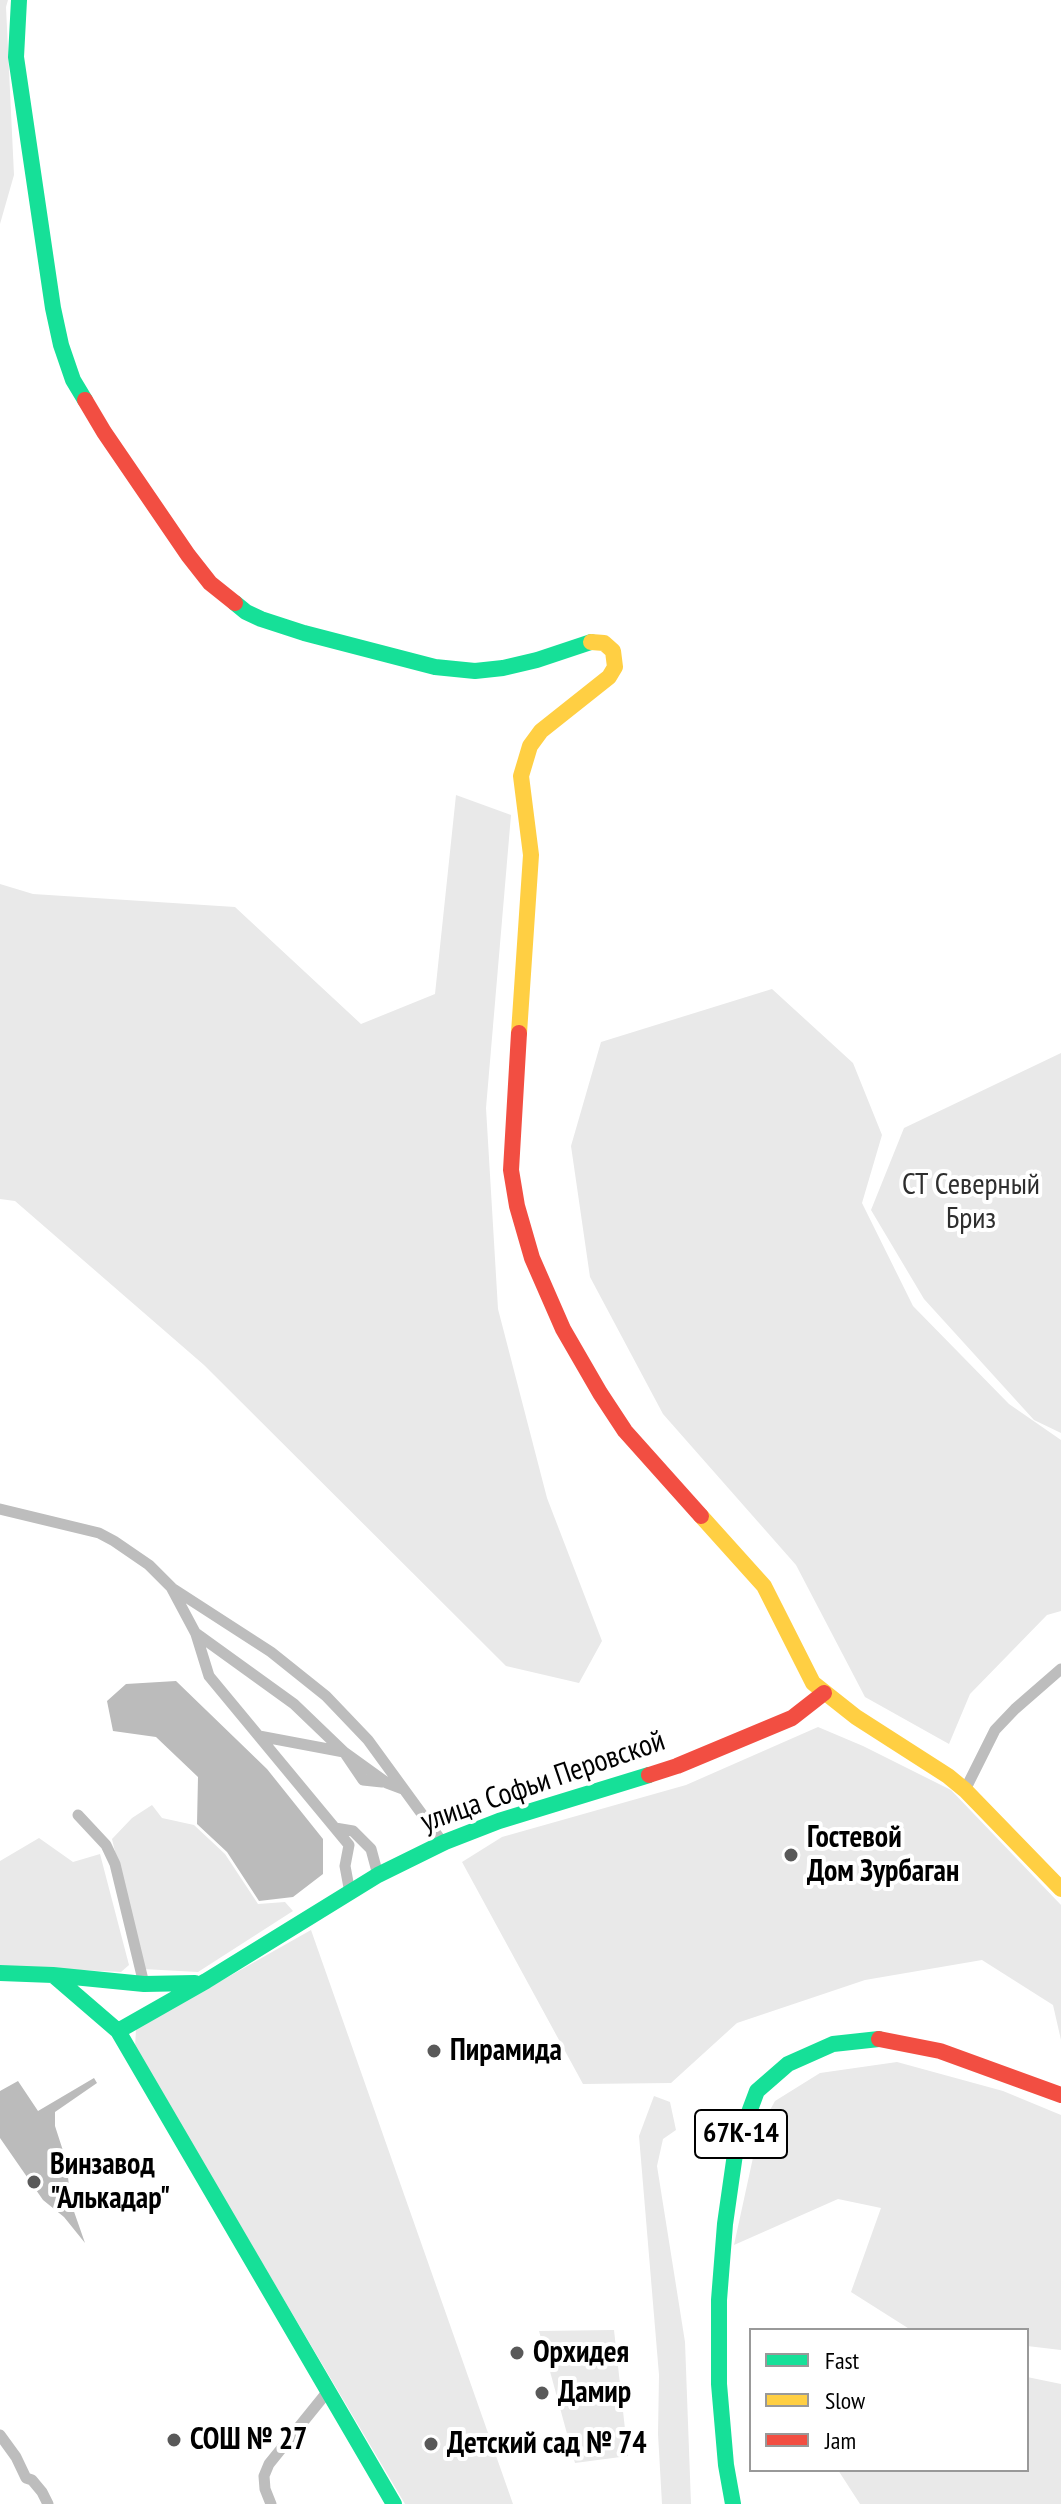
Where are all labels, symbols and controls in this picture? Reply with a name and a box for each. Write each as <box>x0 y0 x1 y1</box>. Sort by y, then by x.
park label: СТ Северный Бриз <box>902 1167 1040 1238</box>
street label: улица Софьи Перовской <box>416 1723 670 1841</box>
place label: Гостевой Дом Зурбаган <box>807 1820 959 1890</box>
marker: Гостевой Дом Зурбаган <box>782 1846 800 1864</box>
place label: Пирамида <box>450 2033 562 2069</box>
marker: Пирамида <box>425 2042 443 2060</box>
road number: 67К-14 <box>695 2110 787 2158</box>
place label: Винзавод "Алькадар" <box>50 2147 170 2218</box>
marker: Винзавод "Алькадар" <box>25 2173 43 2191</box>
legend <box>749 2328 1029 2472</box>
place label: Орхидея <box>533 2335 629 2371</box>
marker: Орхидея <box>508 2344 526 2362</box>
text: Fast <box>825 2345 859 2376</box>
place label: Дамир <box>558 2375 631 2411</box>
marker: Дамир <box>533 2384 551 2402</box>
text: Slow <box>825 2385 865 2416</box>
place label: СОШ № 27 <box>190 2422 307 2458</box>
text: Jam <box>825 2425 856 2456</box>
place label: Детский сад № 74 <box>447 2426 647 2462</box>
marker: СОШ № 27 <box>165 2431 183 2449</box>
marker: Детский сад № 74 <box>422 2435 440 2453</box>

